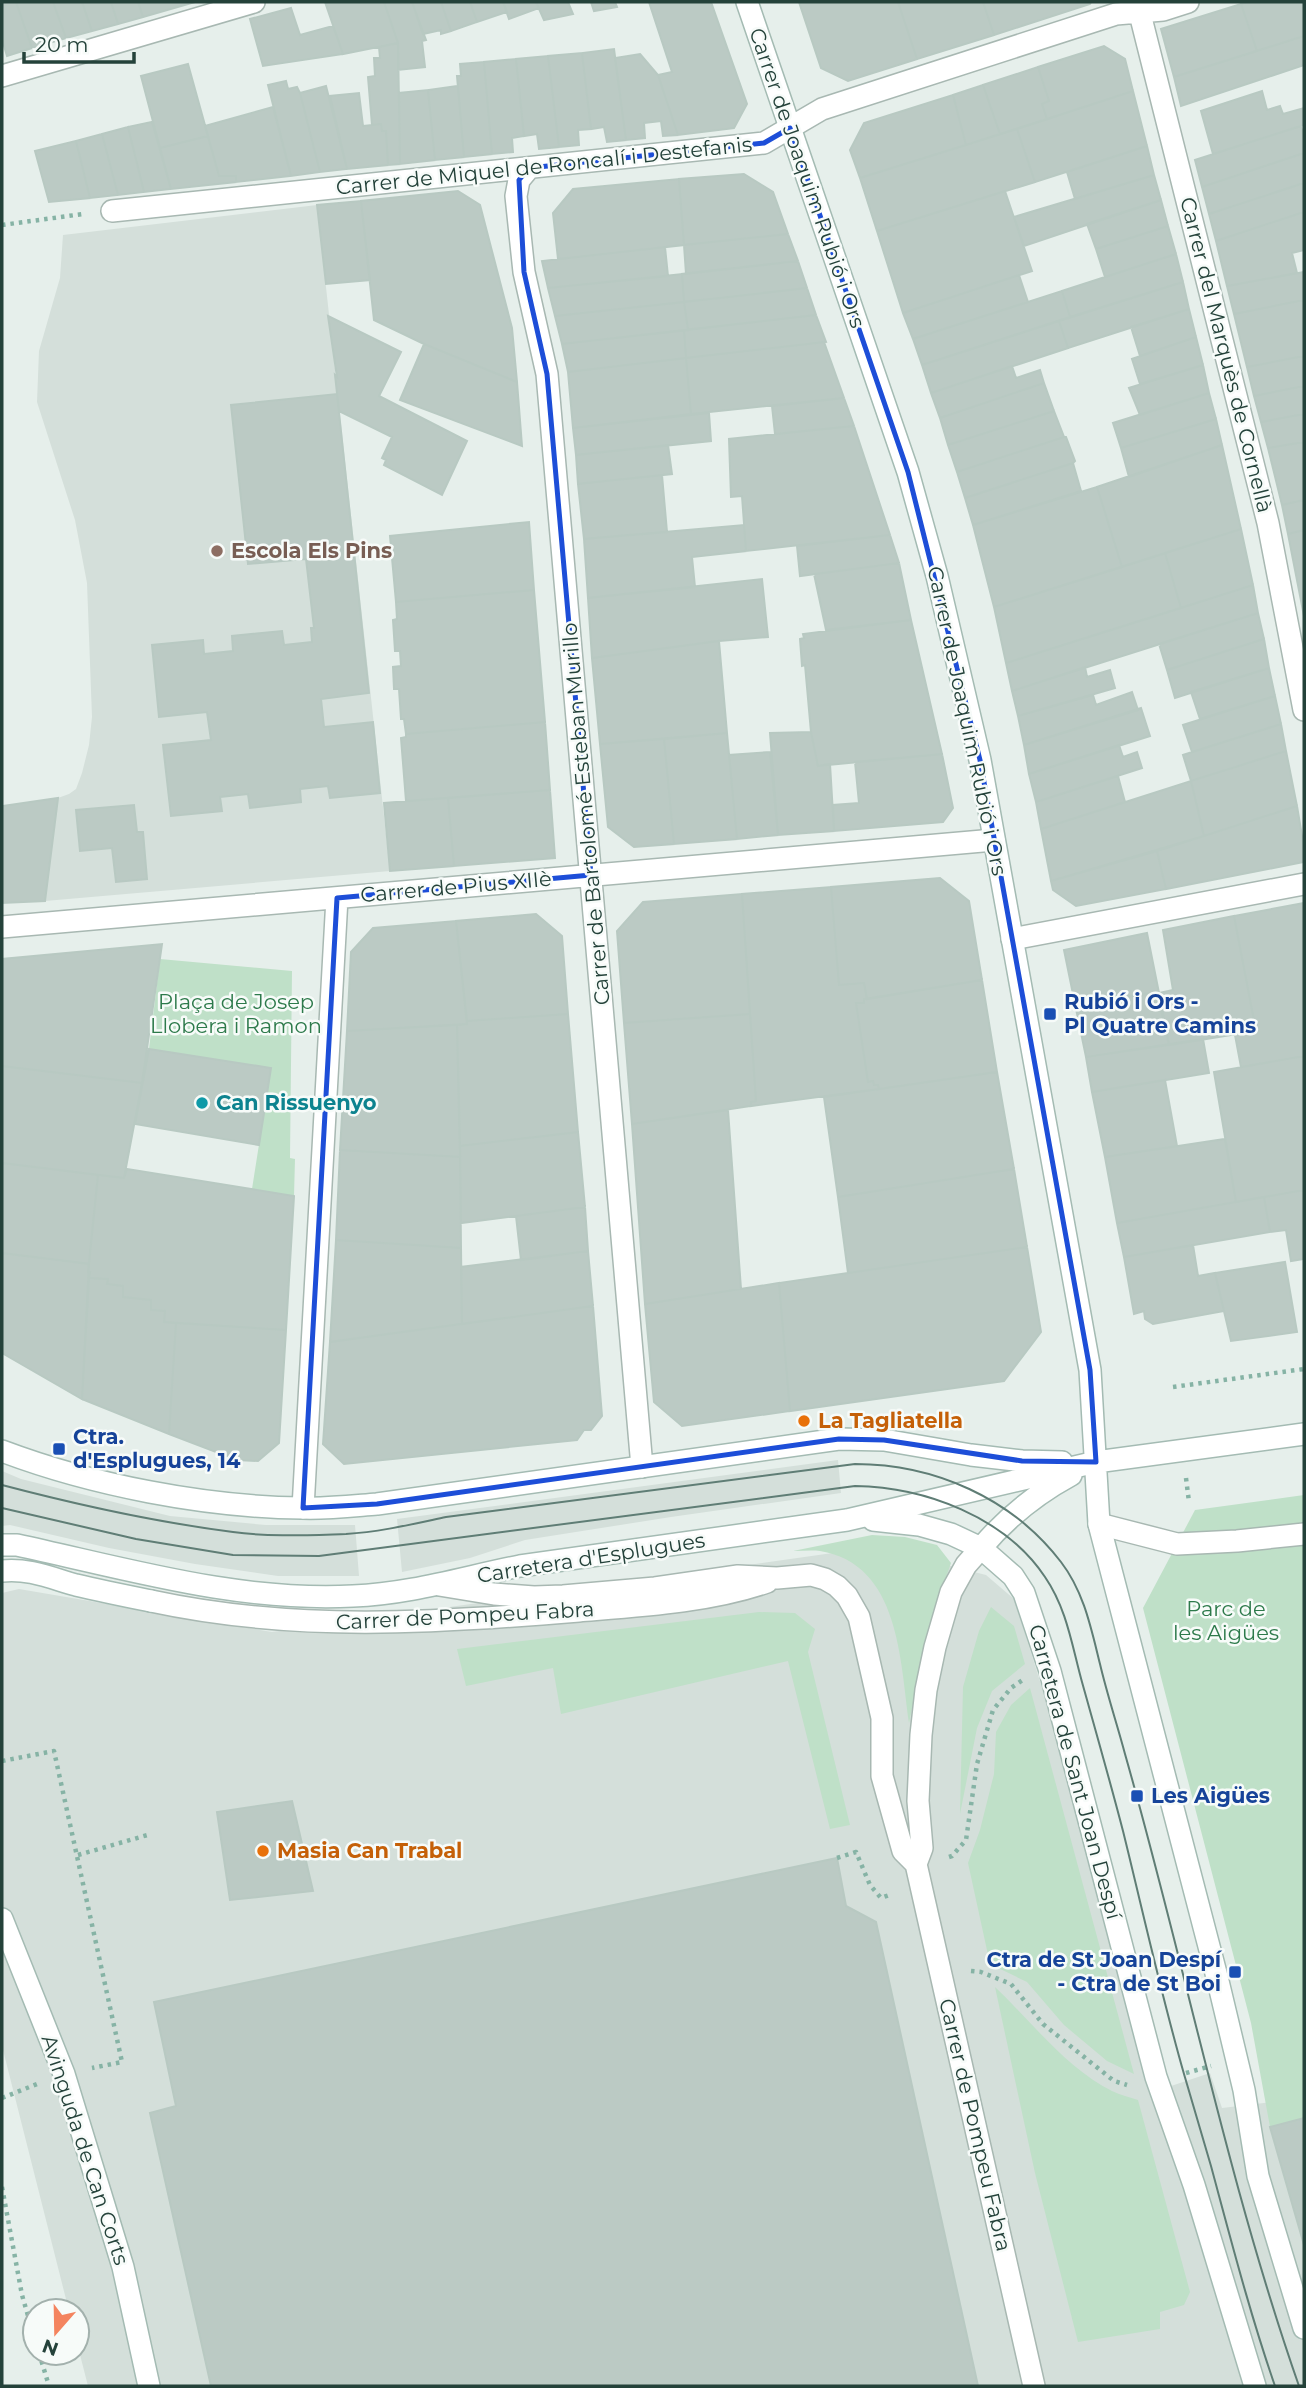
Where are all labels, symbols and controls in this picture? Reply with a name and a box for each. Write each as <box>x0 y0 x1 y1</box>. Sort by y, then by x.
scale bar <box>24 21 135 65</box>
street label: Carrer de Joaquim Rubió i Ors <box>744 25 871 331</box>
text: 20 m <box>35 32 89 57</box>
street label: Carrer de Miquel de Roncalí i Destefanis <box>335 131 753 200</box>
street label: Carrer del Marquès de Cornellà <box>1175 194 1278 515</box>
place label: Escola Els Pins <box>231 538 392 563</box>
marker: Escola Els Pins <box>209 543 225 559</box>
street label: Carrer de Joaquim Rubió i Ors <box>922 564 1013 878</box>
street label: Carrer de Bartolomé Esteban Murillo <box>556 622 615 1006</box>
street label: Carrer de Pius XIIè <box>359 866 553 907</box>
park label: Plaça de Josep Llobera i Ramon <box>150 989 322 1038</box>
place label: Rubió i Ors - Pl Quatre Camins <box>1064 989 1256 1038</box>
marker: Rubió i Ors - Pl Quatre Camins <box>1042 1006 1058 1022</box>
place label: Can Rissuenyo <box>216 1090 377 1115</box>
marker: Can Rissuenyo <box>194 1095 210 1111</box>
place label: La Tagliatella <box>818 1408 963 1433</box>
marker: La Tagliatella <box>796 1413 812 1429</box>
place label: Ctra. d'Esplugues, 14 <box>73 1424 241 1473</box>
marker: Ctra. d'Esplugues, 14 <box>51 1441 67 1457</box>
street label: Carretera d'Esplugues <box>475 1527 707 1588</box>
street label: Carrer de Pompeu Fabra <box>335 1596 595 1635</box>
park label: Parc de les Aigües <box>1173 1596 1279 1645</box>
street label: Carretera de Sant Joan Despí <box>1024 1622 1127 1923</box>
place label: Les Aigües <box>1151 1783 1270 1808</box>
marker: Les Aigües <box>1129 1788 1145 1804</box>
place label: Masia Can Trabal <box>277 1838 462 1863</box>
marker: Masia Can Trabal <box>255 1843 271 1859</box>
place label: Ctra de St Joan Despí - Ctra de St Boi <box>986 1947 1223 1996</box>
marker: Ctra de St Joan Despí - Ctra de St Boi <box>1227 1964 1243 1980</box>
street label: Carrer de Pompeu Fabra <box>934 1996 1017 2254</box>
street label: Avinguda de Can Corts <box>36 2032 135 2268</box>
north arrow <box>21 2297 91 2367</box>
text: N <box>39 2334 62 2361</box>

